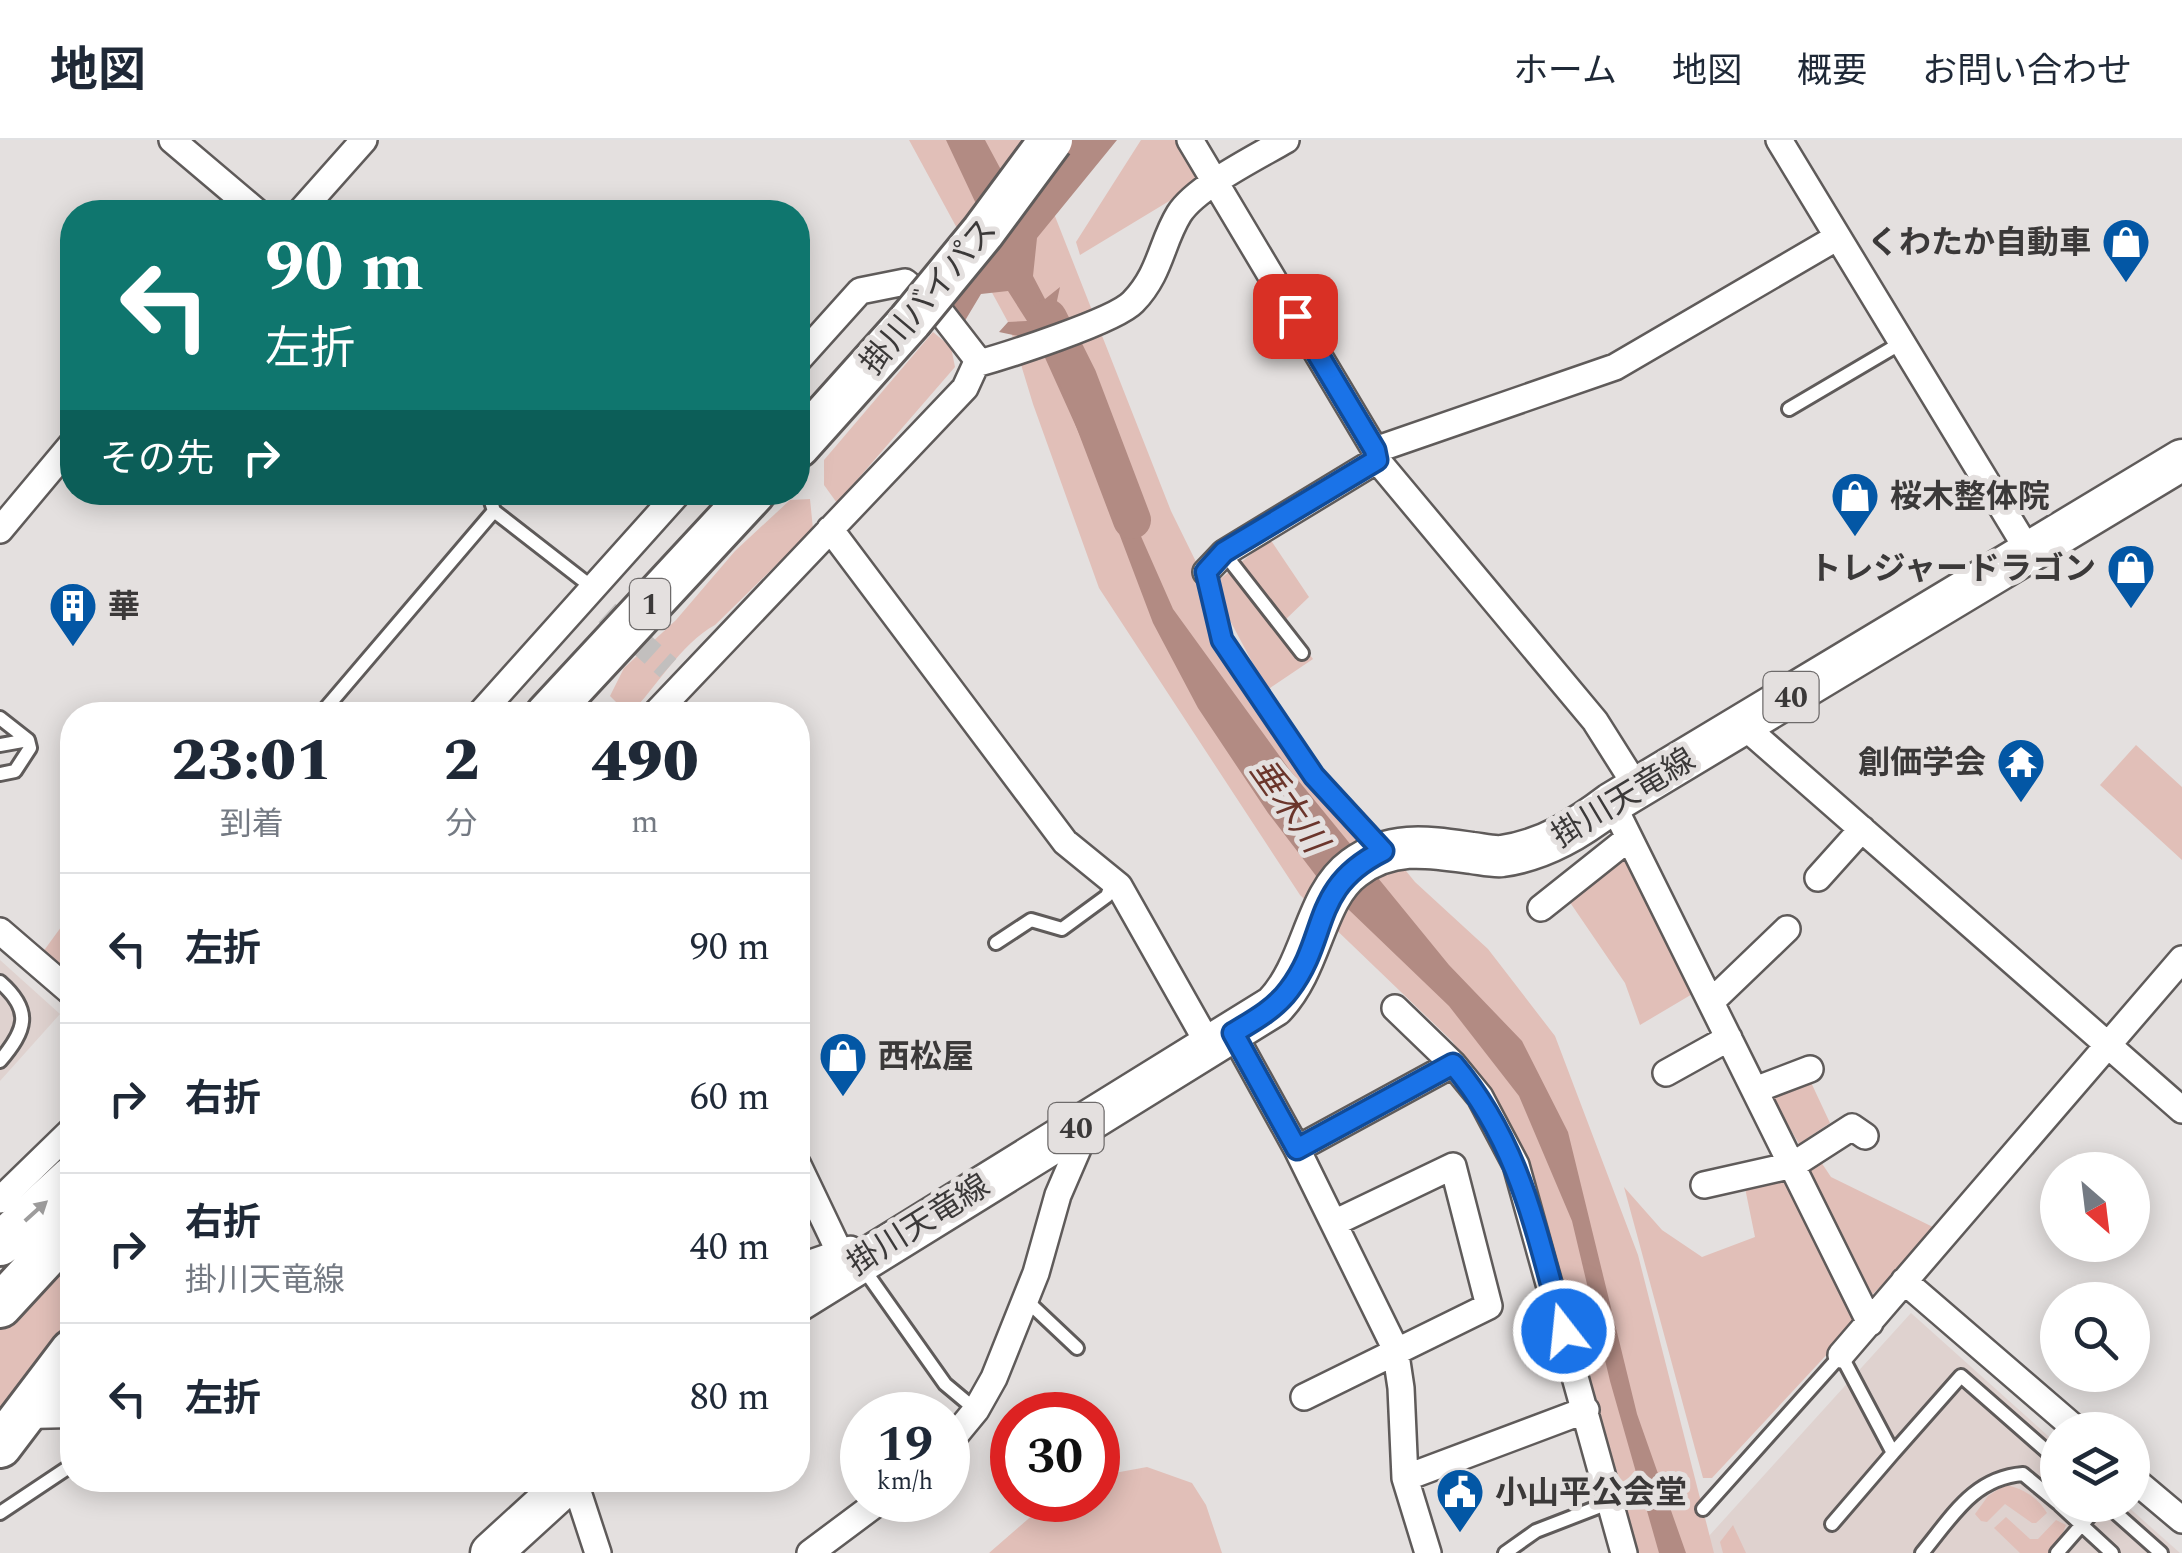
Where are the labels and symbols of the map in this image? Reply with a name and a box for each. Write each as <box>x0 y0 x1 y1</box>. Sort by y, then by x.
street label: 掛川バイパス <box>849 208 1009 386</box>
shop icon: くわたか自動車 <box>2100 216 2152 284</box>
place label: くわたか自動車 <box>1867 219 2091 268</box>
pin <box>1253 274 1338 359</box>
shop icon: 桜木整体院 <box>1829 470 1881 538</box>
place label: 桜木整体院 <box>1890 473 2050 522</box>
shop icon: トレジャードラゴン <box>2105 542 2157 610</box>
place label: トレジャードラゴン <box>1810 545 2096 594</box>
road number: 1 <box>630 579 670 629</box>
building icon: 華 <box>47 580 99 648</box>
place label: 華 <box>108 583 140 632</box>
road number: 40 <box>1764 672 1818 722</box>
street label: 掛川天竜線 <box>1543 736 1705 860</box>
temple icon: 創価学会 <box>1995 736 2047 804</box>
place label: 創価学会 <box>1858 739 1986 788</box>
water label: 垂木川 <box>1236 748 1342 867</box>
shop icon: 西松屋 <box>817 1030 869 1098</box>
place label: 西松屋 <box>878 1033 974 1082</box>
road number: 40 <box>1048 1103 1104 1153</box>
north arrow <box>2040 1152 2150 1262</box>
street label: 掛川天竜線 <box>838 1162 1000 1288</box>
one-way arrow <box>23 1201 48 1223</box>
position arrow <box>1512 1279 1616 1383</box>
speed limit sign: 30 <box>990 1392 1120 1522</box>
public building icon: 小山平公会堂 <box>1434 1466 1486 1534</box>
place label: 小山平公会堂 <box>1495 1469 1687 1518</box>

